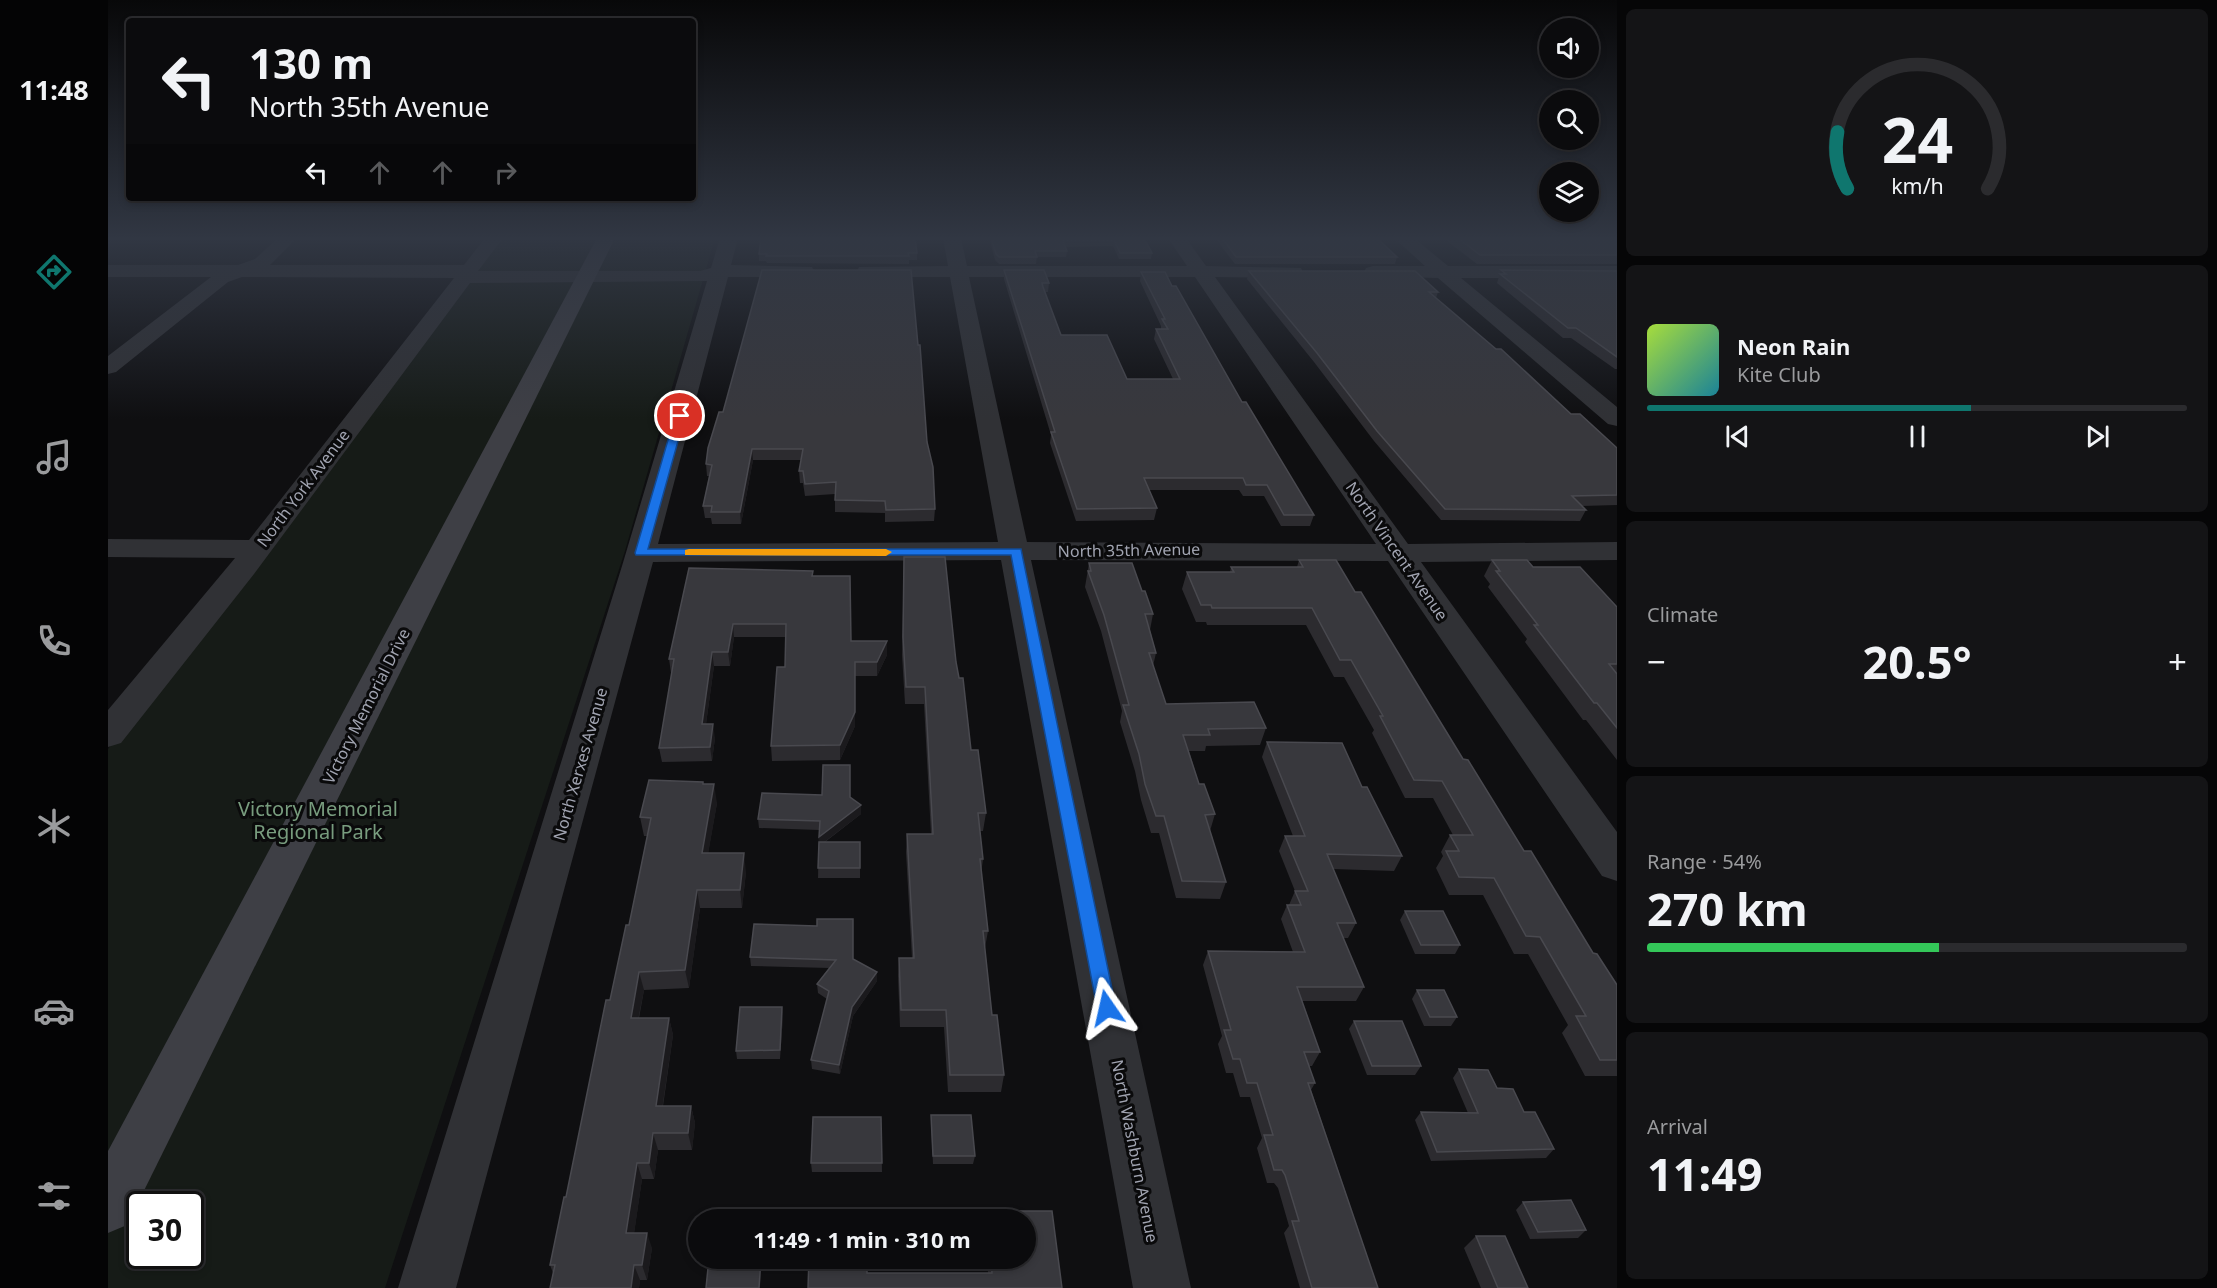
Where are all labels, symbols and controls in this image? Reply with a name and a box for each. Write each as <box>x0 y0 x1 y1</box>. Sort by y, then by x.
map controls <box>1539 18 1599 222</box>
button: sound <box>1539 18 1599 78</box>
text: 130 m <box>249 34 373 91</box>
icon: left <box>150 42 228 120</box>
text: 11:48 <box>19 71 89 108</box>
text: North 35th Avenue <box>249 88 490 125</box>
button: search <box>1539 90 1599 150</box>
text: 24 <box>1881 97 1953 182</box>
icon: left <box>300 156 333 189</box>
icon: ahead <box>363 156 396 189</box>
icon: ahead <box>426 156 459 189</box>
icon: right <box>489 156 522 189</box>
button: layers <box>1539 162 1599 222</box>
text: km/h <box>1891 172 1943 201</box>
icon: directions <box>33 251 75 293</box>
text: Neon Rain <box>1737 331 1850 361</box>
text: Kite Club <box>1737 361 1821 388</box>
pin <box>654 390 705 441</box>
icon: arrive <box>663 399 696 432</box>
icon: previous <box>1721 420 1754 453</box>
icon: pause <box>1901 420 1934 453</box>
icon: next <box>2081 420 2114 453</box>
street label: North York Avenue <box>252 425 354 551</box>
icon: music <box>33 436 75 478</box>
street label: North Vincent Avenue <box>1341 477 1453 625</box>
street label: North 35th Avenue <box>1058 538 1200 562</box>
text: Climate <box>1647 601 1718 628</box>
icon: phone <box>33 620 75 662</box>
street label: Victory Memorial Drive <box>317 625 415 787</box>
text: 20.5° <box>1863 631 1971 692</box>
text: − <box>1647 639 1666 684</box>
text: + <box>2168 639 2187 684</box>
street label: North Xerxes Avenue <box>548 685 612 843</box>
park label: Victory Memorial Regional Park <box>238 795 398 845</box>
icon: climate <box>33 805 75 847</box>
text: Range · 54% <box>1647 848 1762 875</box>
text: 270 km <box>1647 878 1808 939</box>
position arrow <box>1075 976 1139 1040</box>
icon: car <box>33 990 75 1032</box>
street label: North Washburn Avenue <box>1106 1058 1164 1244</box>
text: Arrival <box>1647 1113 1708 1140</box>
text: 11:49 <box>1647 1143 1763 1204</box>
icon: filters <box>33 1175 75 1217</box>
speed limit sign: 30 <box>126 1191 204 1269</box>
text: 11:49 · 1 min · 310 m <box>753 1224 971 1254</box>

